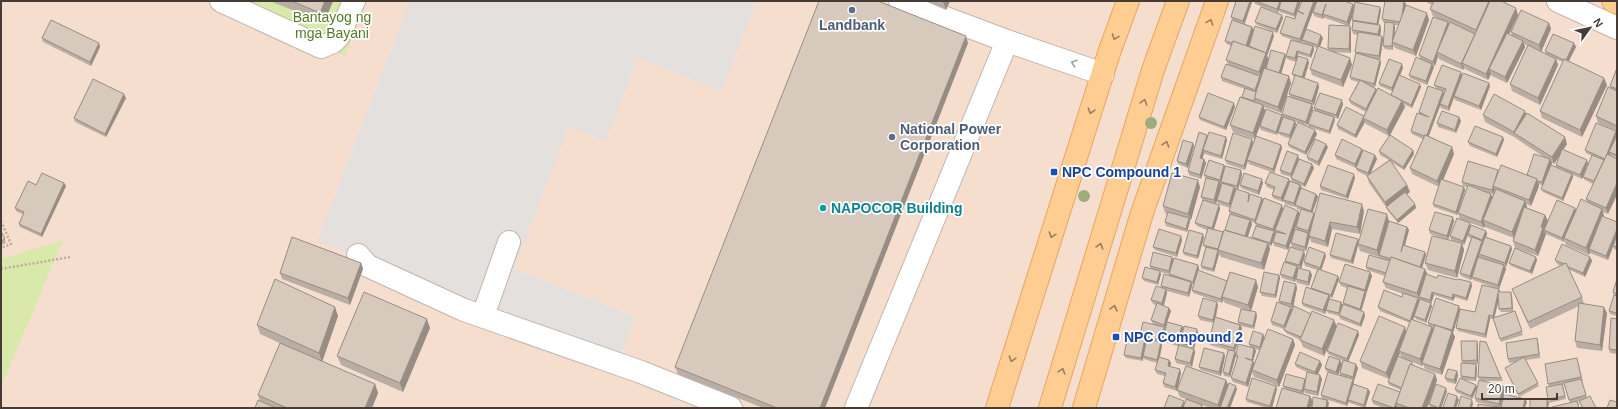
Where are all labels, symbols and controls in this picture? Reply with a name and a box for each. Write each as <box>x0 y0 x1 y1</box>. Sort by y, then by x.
marker: Landbank <box>847 5 857 15</box>
north arrow <box>1570 8 1610 48</box>
park label: Bantayog ng mga Bayani <box>293 9 371 41</box>
text: N <box>1591 16 1606 29</box>
place label: Landbank <box>819 17 885 33</box>
one-way arrow <box>1205 18 1213 25</box>
one-way arrow <box>1111 34 1119 41</box>
one-way arrow <box>1070 60 1077 68</box>
one-way arrow <box>1139 99 1148 106</box>
one-way arrow <box>1087 107 1096 114</box>
place label: National Power Corporation <box>900 121 1002 153</box>
marker: National Power Corporation <box>887 132 897 142</box>
one-way arrow <box>1161 141 1170 148</box>
place label: NPC Compound 1 <box>1062 164 1181 180</box>
marker: NPC Compound 1 <box>1049 167 1059 177</box>
place label: NAPOCOR Building <box>831 200 962 216</box>
marker: NAPOCOR Building <box>818 203 828 213</box>
one-way arrow <box>1048 231 1057 238</box>
one-way arrow <box>1095 243 1104 250</box>
one-way arrow <box>1109 305 1118 312</box>
place label: NPC Compound 2 <box>1124 329 1243 345</box>
marker: NPC Compound 2 <box>1111 332 1121 342</box>
one-way arrow <box>1009 355 1017 362</box>
one-way arrow <box>1057 367 1065 374</box>
scale bar <box>1482 375 1557 401</box>
text: 20 m <box>1488 382 1515 396</box>

